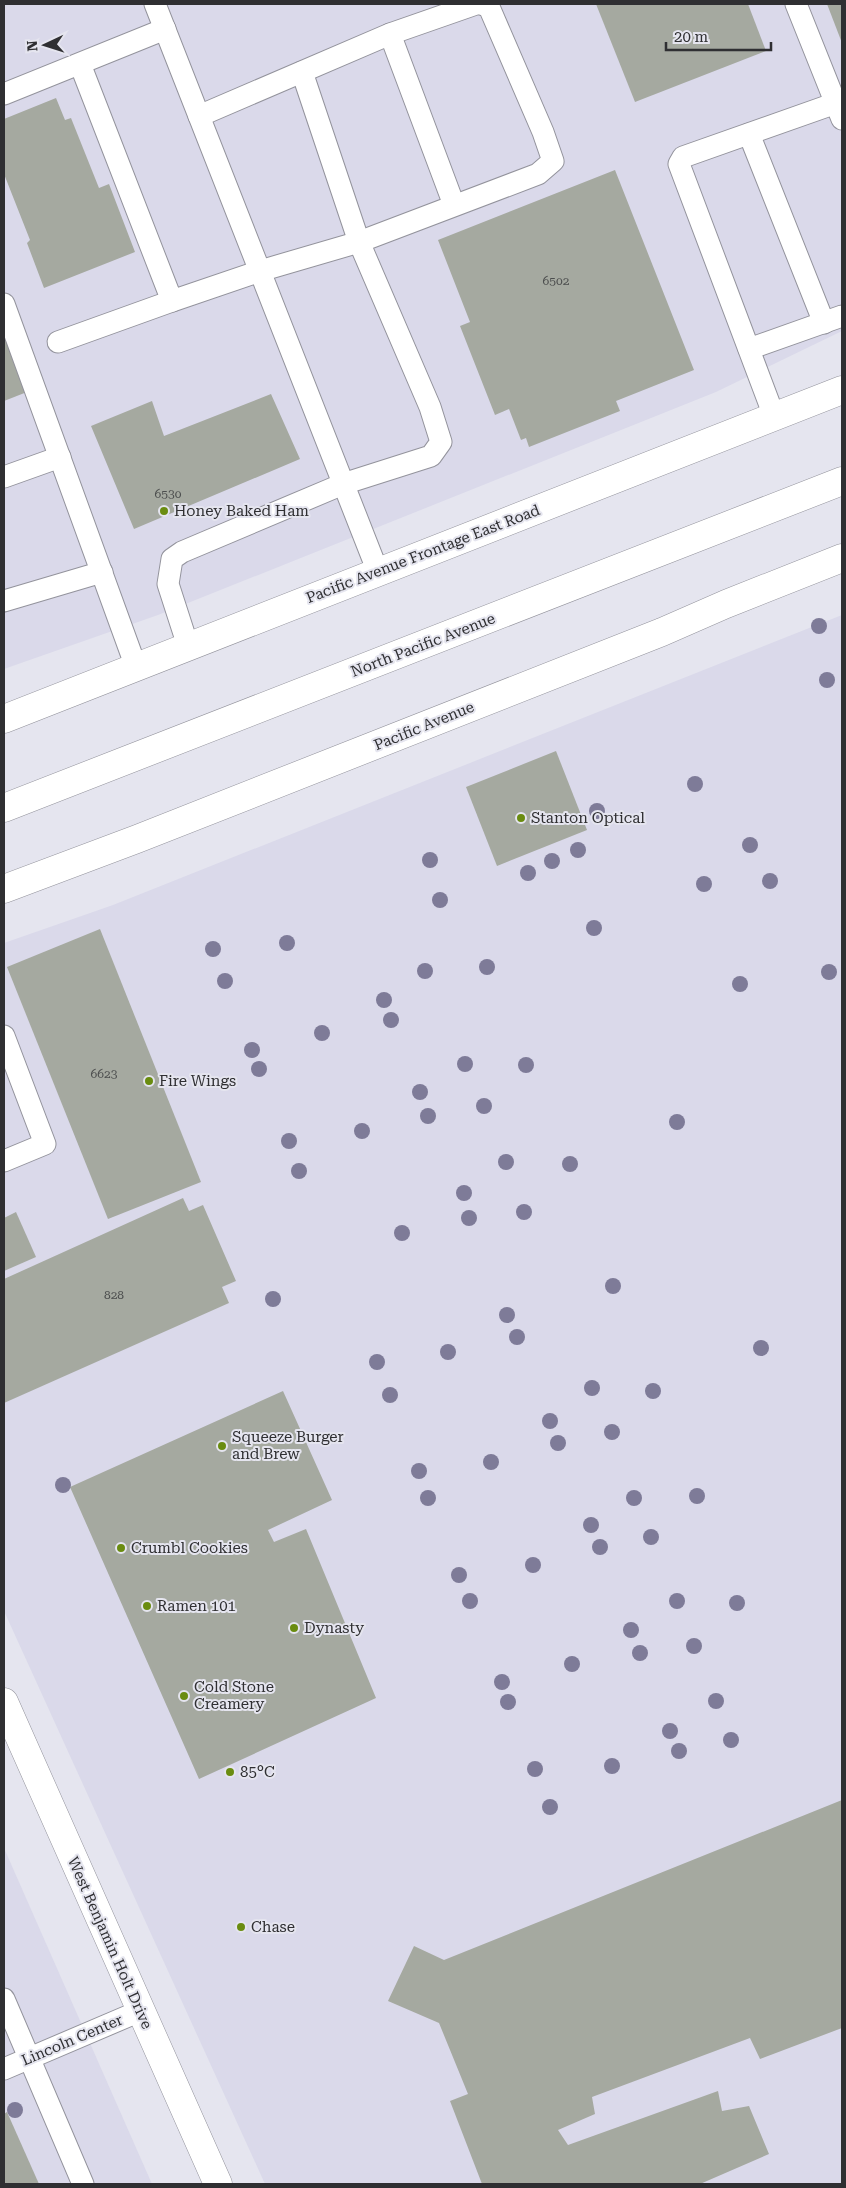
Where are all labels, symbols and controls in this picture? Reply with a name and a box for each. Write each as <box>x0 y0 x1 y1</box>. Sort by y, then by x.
north arrow <box>20 20 70 70</box>
scale bar <box>666 20 771 52</box>
text: 20 m <box>674 28 709 46</box>
text: N <box>24 40 40 52</box>
house number: 6502 <box>543 274 570 288</box>
house number: 6530 <box>155 487 182 501</box>
street label: Pacific Avenue Frontage East Road <box>304 501 543 607</box>
place label: Honey Baked Ham <box>174 502 309 520</box>
marker: Honey Baked Ham <box>158 505 170 517</box>
street label: North Pacific Avenue <box>348 609 498 681</box>
street label: Pacific Avenue <box>371 698 477 754</box>
place label: Stanton Optical <box>531 809 645 827</box>
marker: Stanton Optical <box>515 812 527 824</box>
house number: 6623 <box>91 1067 118 1081</box>
place label: Fire Wings <box>159 1072 236 1090</box>
marker: Fire Wings <box>143 1075 155 1087</box>
house number: 828 <box>104 1288 124 1302</box>
place label: Squeeze Burger and Brew <box>232 1428 344 1463</box>
marker: Squeeze Burger and Brew <box>216 1440 228 1452</box>
place label: Crumbl Cookies <box>131 1539 248 1557</box>
marker: Crumbl Cookies <box>115 1542 127 1554</box>
place label: Ramen 101 <box>157 1597 236 1615</box>
marker: Ramen 101 <box>141 1600 153 1612</box>
place label: Dynasty <box>304 1619 364 1637</box>
marker: Dynasty <box>288 1622 300 1634</box>
place label: Cold Stone Creamery <box>194 1678 274 1713</box>
marker: Cold Stone Creamery <box>178 1690 190 1702</box>
place label: 85°C <box>240 1763 275 1781</box>
marker: 85°C <box>224 1766 236 1778</box>
street label: West Benjamin Holt Drive <box>64 1854 156 2032</box>
place label: Chase <box>251 1918 295 1936</box>
marker: Chase <box>235 1921 247 1933</box>
street label: Lincoln Center <box>19 2011 125 2069</box>

